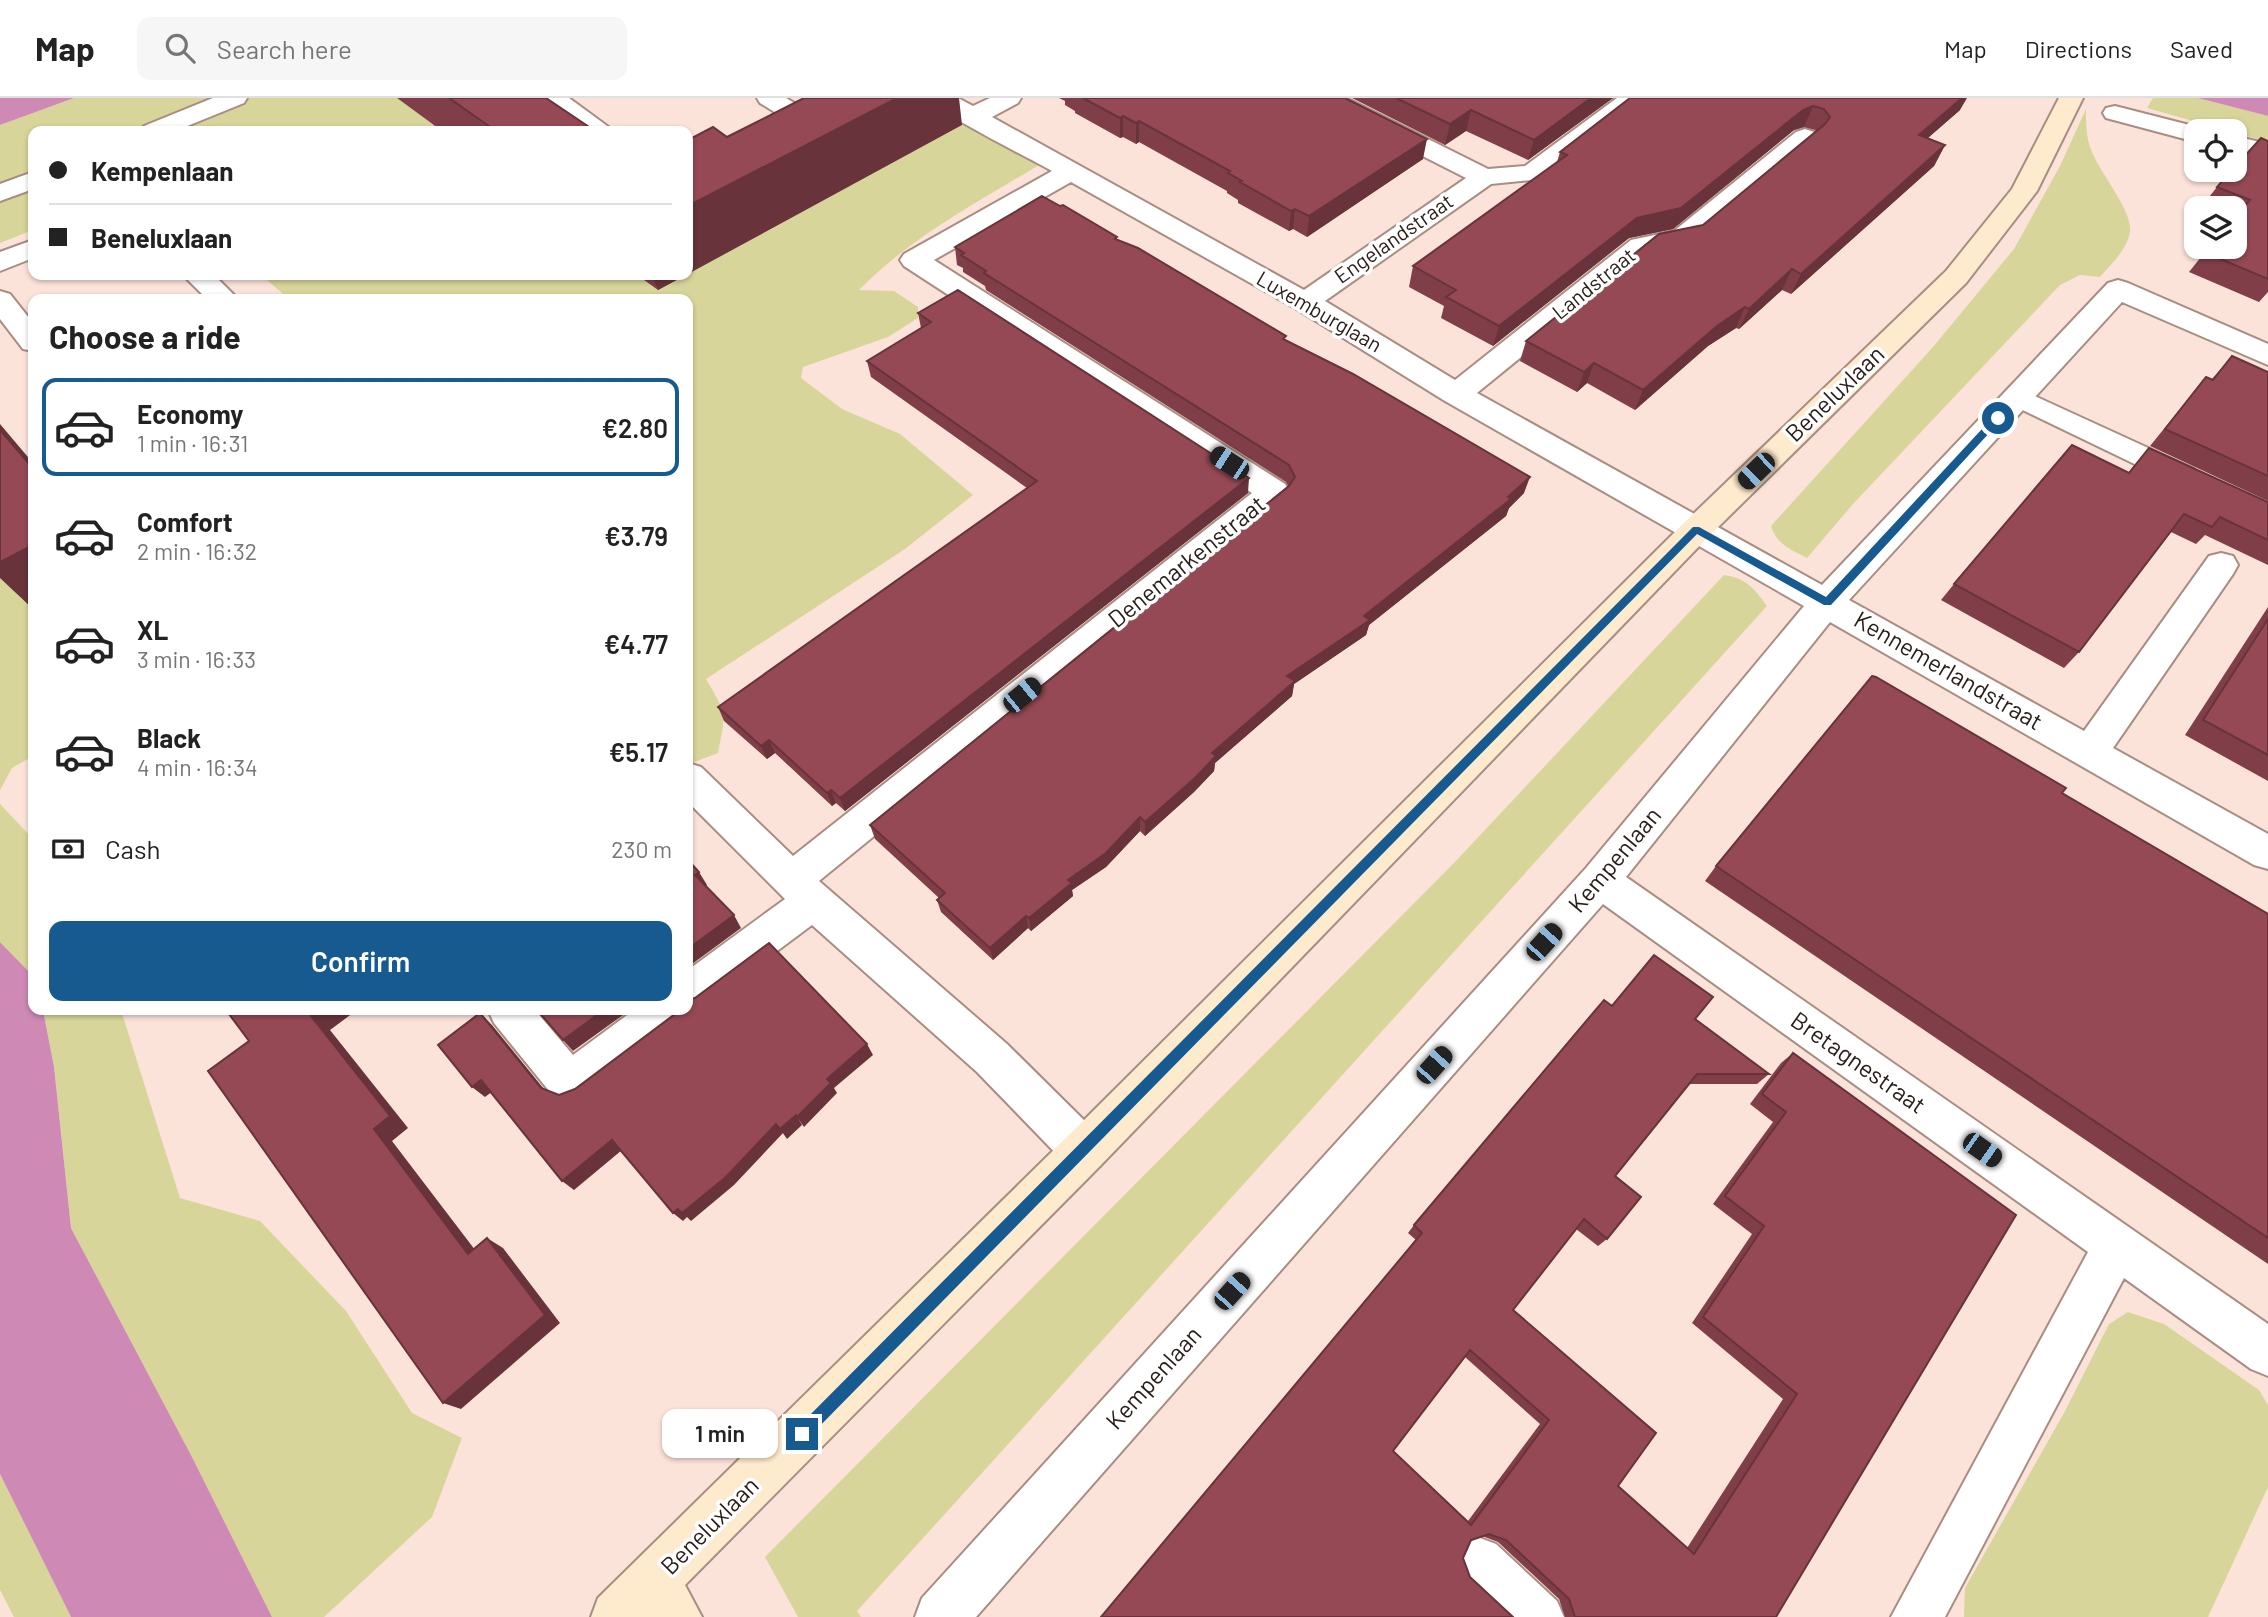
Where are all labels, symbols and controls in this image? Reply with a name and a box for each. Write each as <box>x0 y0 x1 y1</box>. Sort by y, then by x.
search box <box>137 17 627 80</box>
text: Map <box>35 28 95 68</box>
icon: search <box>161 29 199 67</box>
text: Search here <box>217 33 352 64</box>
text: Map <box>1944 34 1987 63</box>
text: Directions <box>2025 34 2132 63</box>
text: Saved <box>2170 34 2233 63</box>
map controls <box>2184 119 2247 259</box>
button: locate <box>2184 119 2247 182</box>
text: Kempenlaan <box>91 155 233 186</box>
street label: Engelandstraat <box>1329 188 1457 288</box>
button: layers <box>2184 196 2247 259</box>
text: Beneluxlaan <box>91 222 232 253</box>
street label: Landstraat <box>1546 242 1640 324</box>
street label: Luxemburglaan <box>1253 265 1387 357</box>
text: Choose a ride <box>49 317 241 355</box>
street label: Beneluxlaan <box>1778 339 1889 447</box>
icon: car <box>53 396 116 459</box>
text: Economy <box>137 398 243 429</box>
route start <box>1982 402 2014 434</box>
text: €2.80 <box>601 412 668 443</box>
text: 1 min · 16:31 <box>137 429 248 457</box>
car <box>1206 443 1253 483</box>
car <box>1734 449 1779 493</box>
street label: Denemarkenstraat <box>1102 489 1270 633</box>
icon: car <box>53 504 116 567</box>
text: Comfort <box>137 506 233 537</box>
text: €3.79 <box>604 520 668 551</box>
text: 2 min · 16:32 <box>137 537 257 565</box>
street label: Kennemerlandstraat <box>1849 604 2048 735</box>
icon: car <box>53 612 116 675</box>
text: XL <box>137 614 168 645</box>
text: €4.77 <box>604 628 668 659</box>
text: 3 min · 16:33 <box>137 645 256 673</box>
car <box>1000 674 1045 716</box>
icon: car <box>53 720 116 783</box>
text: Black <box>137 722 201 753</box>
text: €5.17 <box>609 736 668 767</box>
text: 4 min · 16:34 <box>137 753 258 781</box>
street label: Kempenlaan <box>1561 800 1666 918</box>
icon: cash <box>49 830 87 868</box>
text: Cash <box>105 833 160 864</box>
text: 230 m <box>611 835 672 863</box>
car <box>1523 919 1566 965</box>
button: Confirm <box>49 921 672 1001</box>
street label: Bretagnestraat <box>1786 1005 1932 1119</box>
car <box>1413 1042 1456 1088</box>
car <box>1959 1129 2006 1171</box>
car <box>1211 1268 1254 1314</box>
street label: Kempenlaan <box>1099 1319 1207 1435</box>
callout: 1 min <box>662 1410 778 1458</box>
route end <box>786 1418 818 1450</box>
text: 1 min <box>695 1419 745 1447</box>
street label: Beneluxlaan <box>654 1470 764 1580</box>

